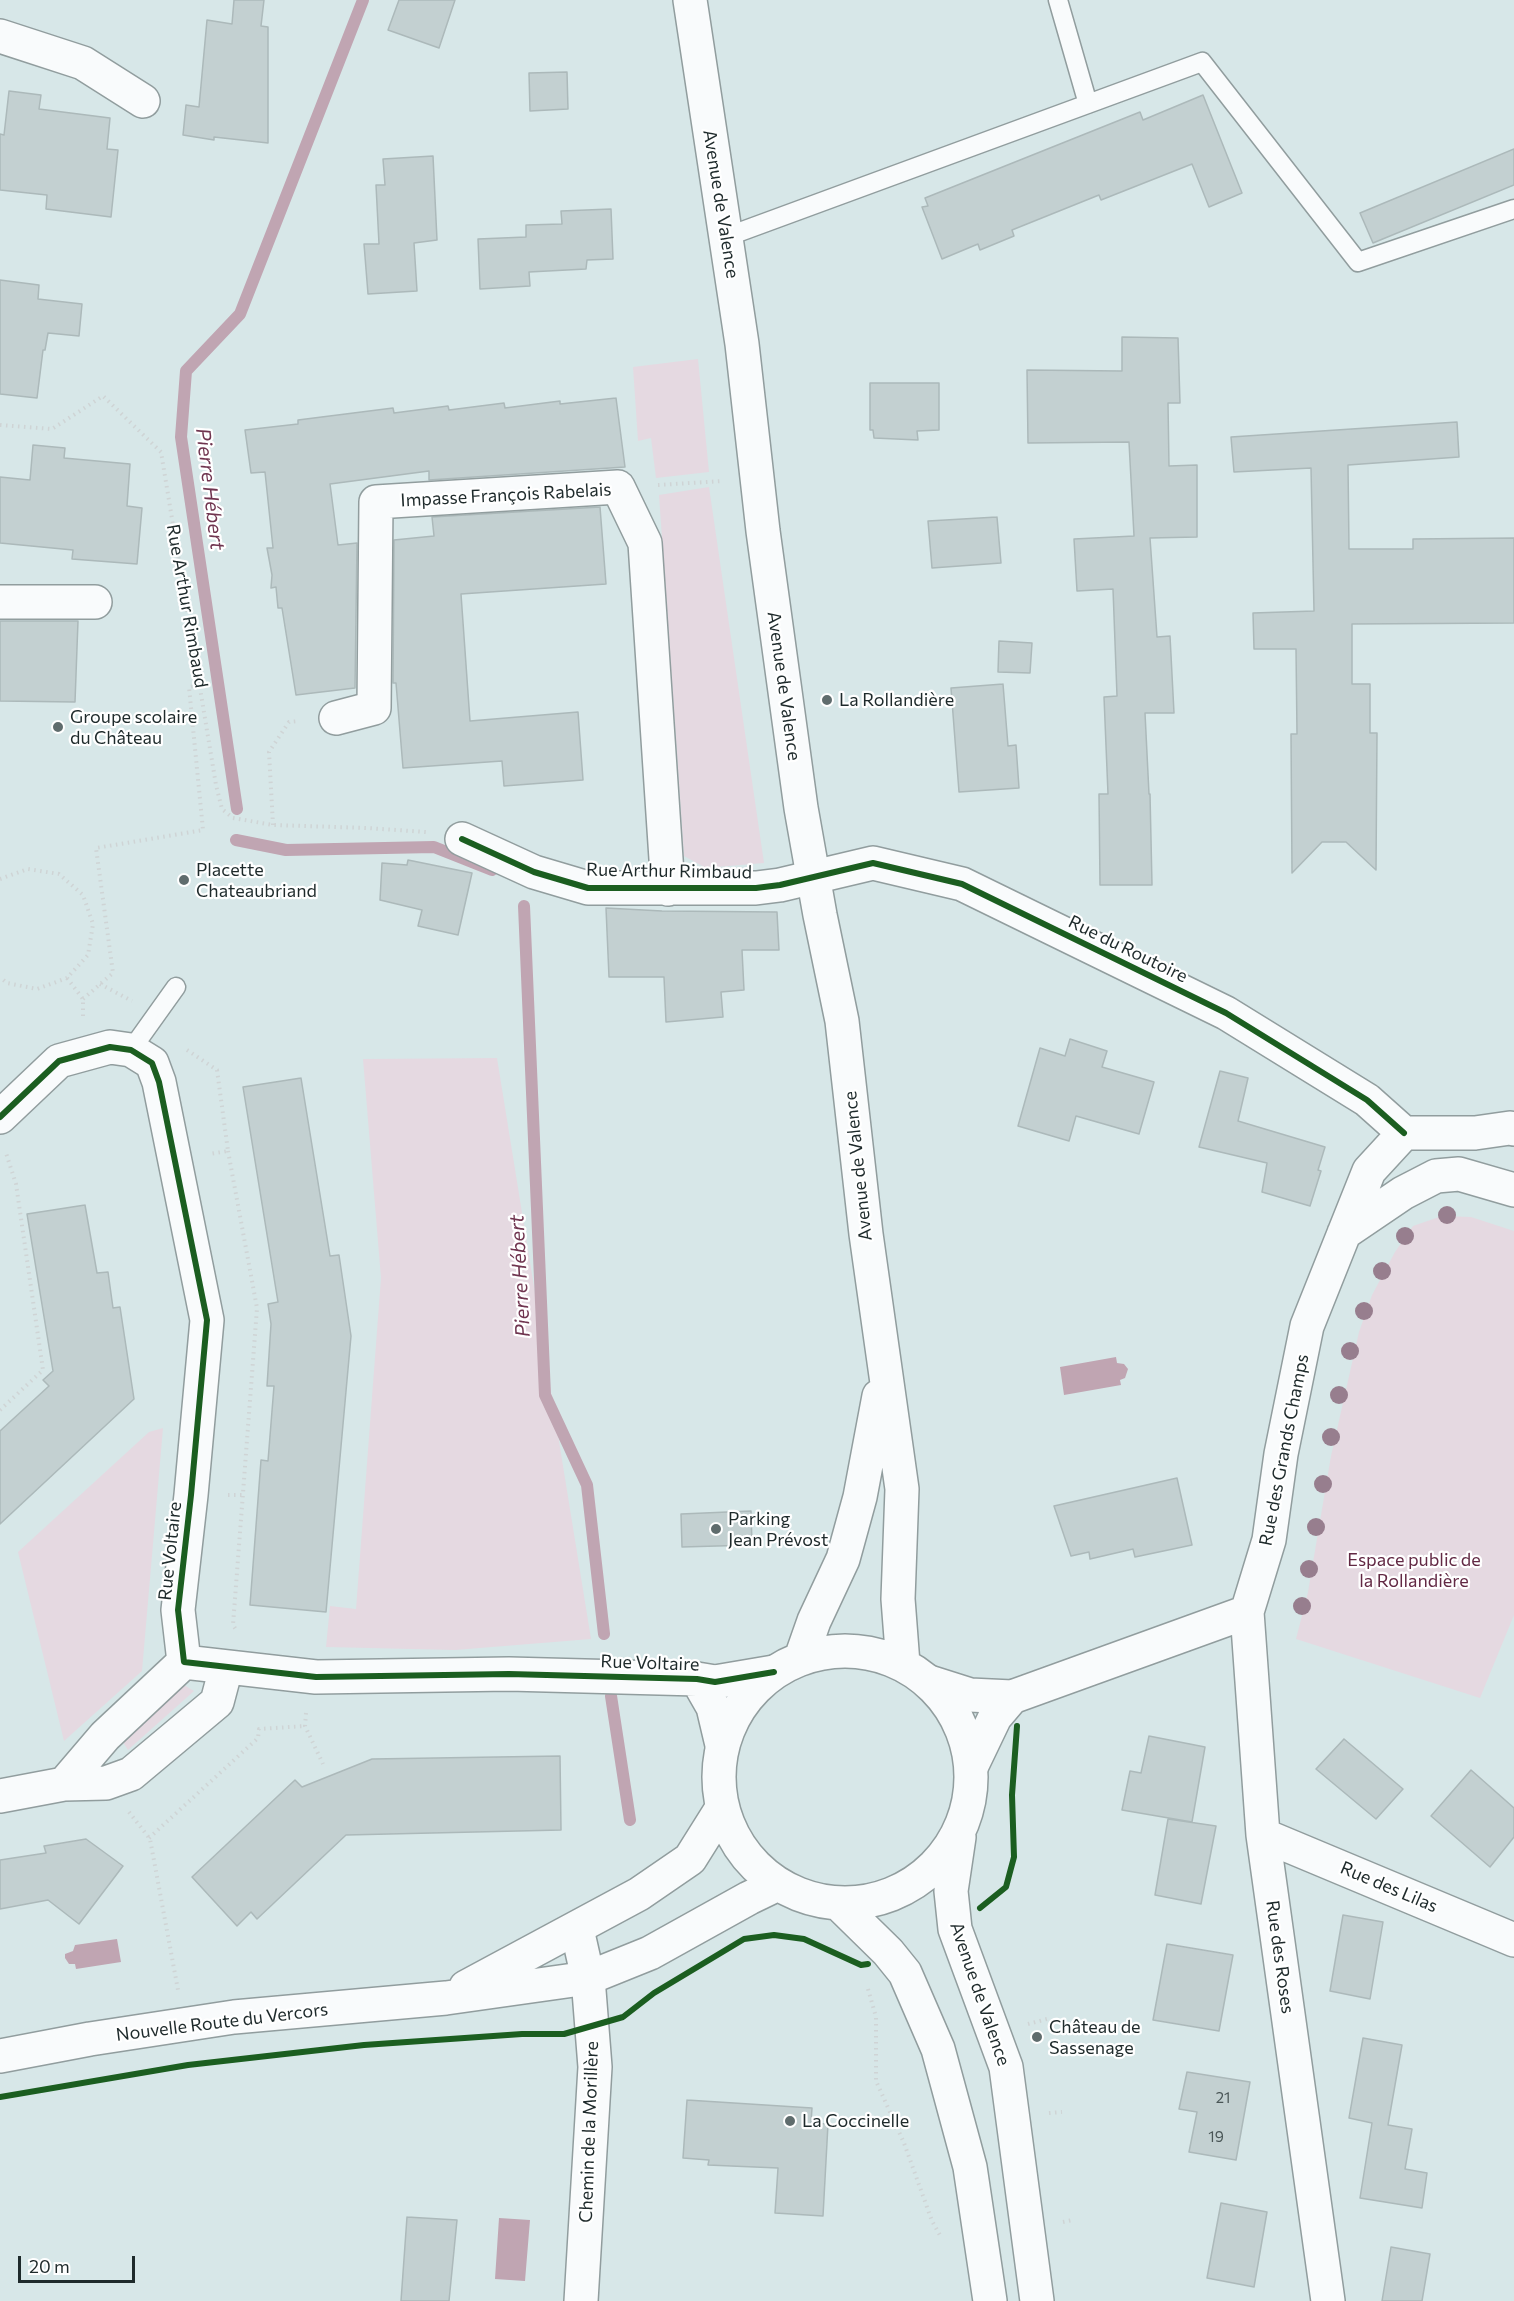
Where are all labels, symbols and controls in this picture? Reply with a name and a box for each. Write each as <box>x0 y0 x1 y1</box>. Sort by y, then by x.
street label: Avenue de Valence <box>699 128 743 280</box>
water label: Pierre Hébert <box>191 427 229 551</box>
street label: Impasse François Rabelais <box>400 479 612 511</box>
street label: Rue Arthur Rimbaud <box>162 522 212 690</box>
street label: Avenue de Valence <box>763 610 805 762</box>
place label: La Rollandière <box>839 689 954 711</box>
marker: La Rollandière <box>820 693 834 707</box>
place label: Groupe scolaire du Château <box>70 706 197 748</box>
marker: Groupe scolaire du Château <box>51 720 65 734</box>
place label: Placette Chateaubriand <box>196 859 317 902</box>
street label: Rue Arthur Rimbaud <box>586 859 752 883</box>
marker: Placette Chateaubriand <box>177 873 191 887</box>
street label: Rue du Routoire <box>1065 911 1191 987</box>
street label: Avenue de Valence <box>839 1090 877 1242</box>
water label: Pierre Hébert <box>505 1214 535 1338</box>
street label: Rue des Grands Champs <box>1255 1352 1313 1548</box>
street label: Rue Voltaire <box>154 1501 186 1601</box>
place label: Parking Jean Prévost <box>728 1508 828 1550</box>
marker: Parking Jean Prévost <box>709 1522 723 1536</box>
park label: Espace public de la Rollandière <box>1347 1549 1481 1592</box>
street label: Rue Voltaire <box>600 1650 700 1676</box>
street label: Rue des Lilas <box>1337 1857 1441 1917</box>
street label: Rue des Roses <box>1261 1899 1299 2015</box>
street label: Avenue de Valence <box>945 1919 1015 2069</box>
street label: Nouvelle Route du Vercors <box>115 1998 329 2046</box>
place label: Château de Sassenage <box>1049 2016 1141 2058</box>
marker: Château de Sassenage <box>1030 2030 1044 2044</box>
street label: Chemin de la Morillère <box>575 2041 603 2223</box>
house number: 21 <box>1216 2089 1230 2107</box>
place label: La Coccinelle <box>802 2110 909 2132</box>
marker: La Coccinelle <box>783 2114 797 2128</box>
house number: 19 <box>1208 2128 1224 2146</box>
scale bar <box>21 2244 138 2282</box>
text: 20 m <box>29 2255 70 2277</box>

